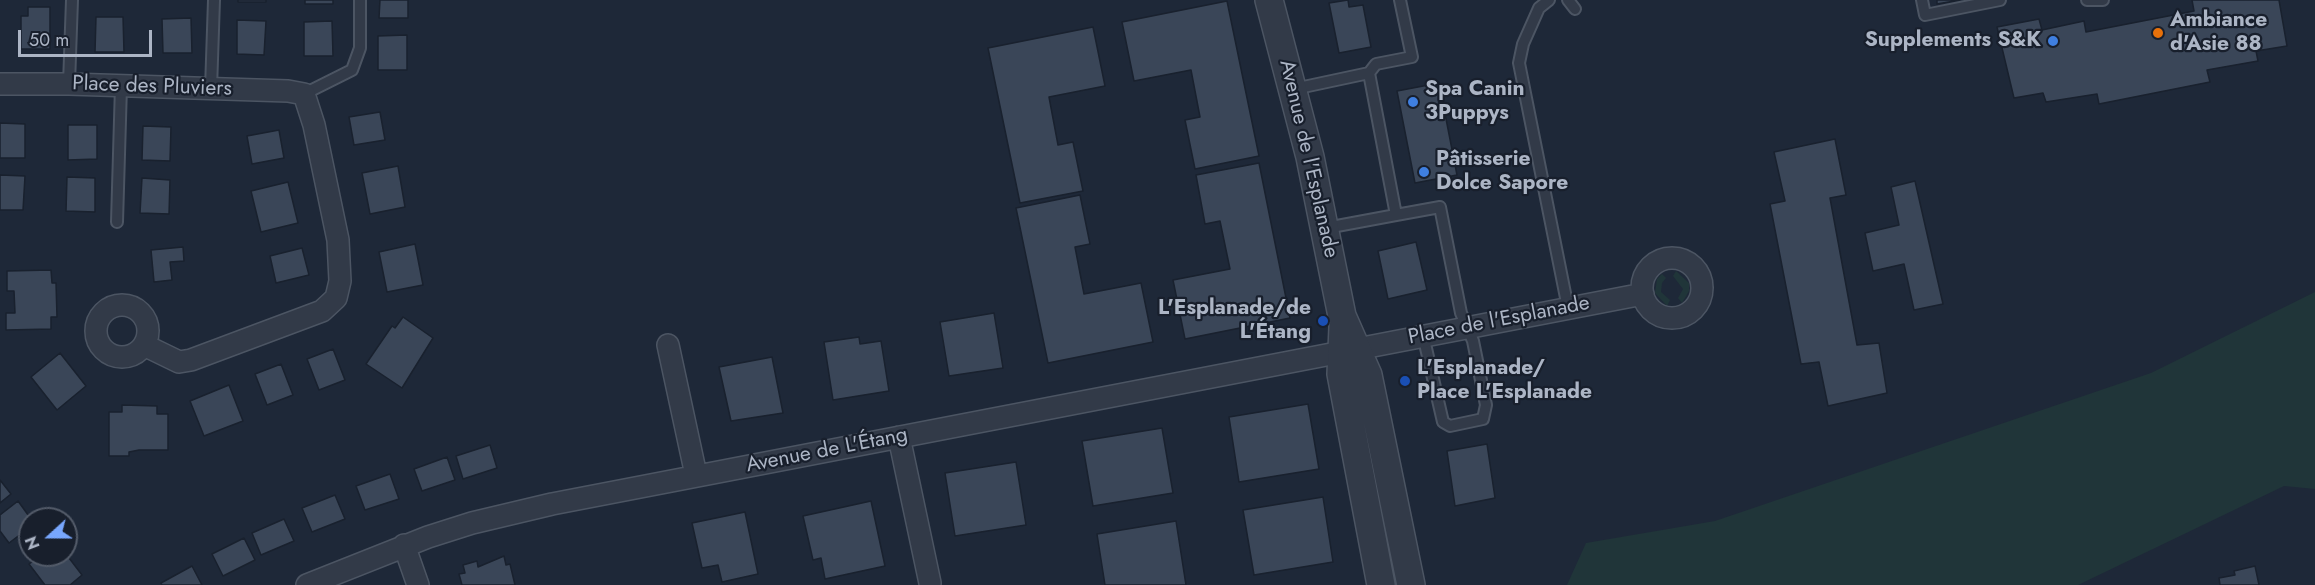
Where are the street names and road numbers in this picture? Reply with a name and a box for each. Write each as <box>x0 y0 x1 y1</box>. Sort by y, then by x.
street label: Avenue de l'Esplanade <box>1273 58 1343 260</box>
street label: Place des Pluviers <box>72 72 232 102</box>
street label: Place de l'Esplanade <box>1406 291 1592 351</box>
street label: Avenue de L'Étang <box>744 423 910 479</box>

